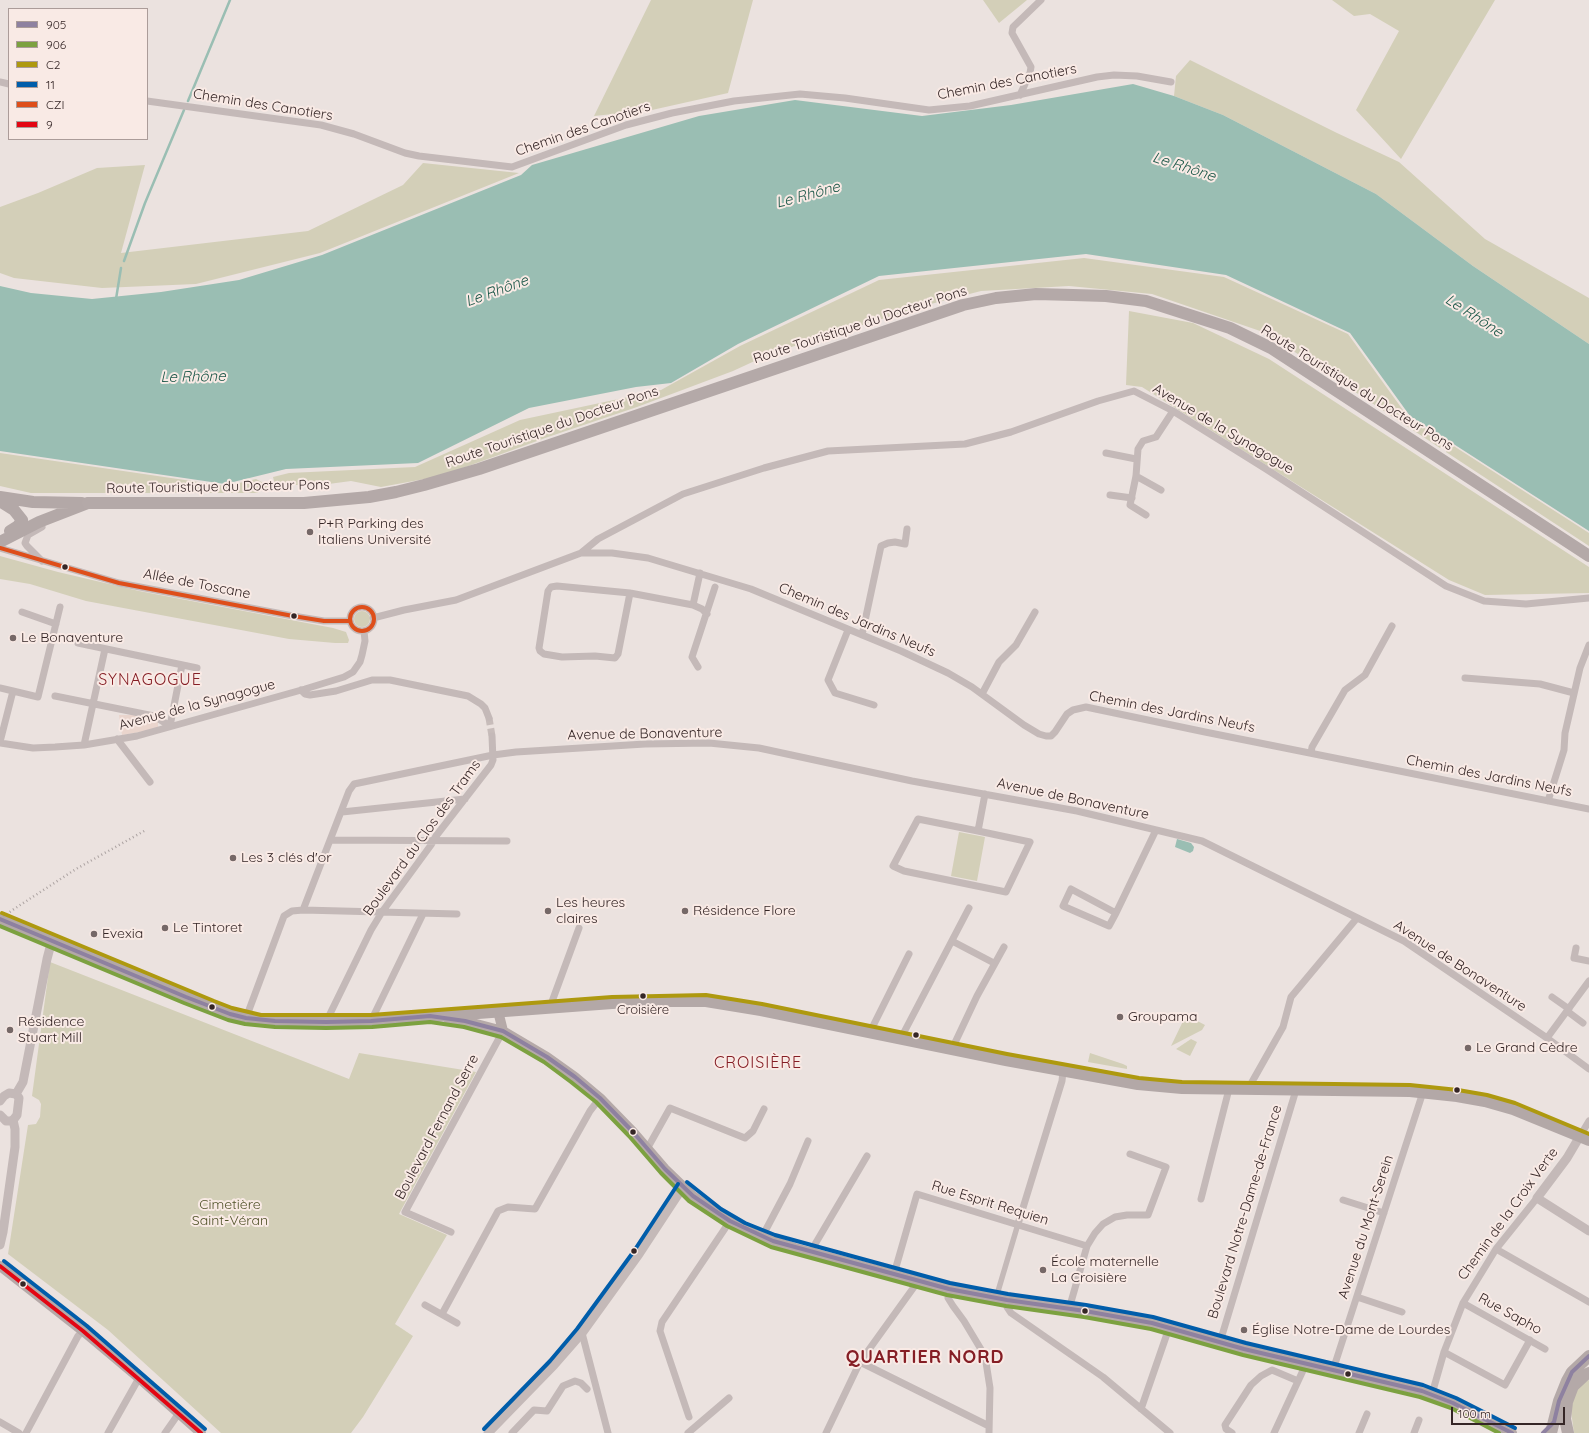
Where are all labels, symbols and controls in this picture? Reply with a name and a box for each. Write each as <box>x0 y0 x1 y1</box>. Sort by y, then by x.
legend <box>8 8 148 140</box>
text: 905 <box>46 17 66 32</box>
text: 906 <box>46 37 66 52</box>
text: C2 <box>46 57 60 72</box>
street label: Chemin des Canotiers <box>936 60 1078 104</box>
text: 11 <box>46 77 55 92</box>
street label: Chemin des Canotiers <box>192 86 334 124</box>
text: CZI <box>46 97 65 112</box>
street label: Chemin des Canotiers <box>513 98 653 160</box>
text: 9 <box>46 117 53 132</box>
water label: Le Rhône <box>1150 148 1218 186</box>
water label: Le Rhône <box>774 178 842 212</box>
water label: Le Rhône <box>463 271 531 311</box>
street label: Route Touristique du Docteur Pons <box>751 282 969 368</box>
water label: Le Rhône <box>1442 291 1506 341</box>
street label: Route Touristique du Docteur Pons <box>1258 322 1456 454</box>
water label: Le Rhône <box>160 367 226 387</box>
street label: Avenue de la Synagogue <box>1150 380 1296 478</box>
street label: Route Touristique du Docteur Pons <box>444 383 660 471</box>
street label: Route Touristique du Docteur Pons <box>106 477 330 497</box>
place label: P+R Parking des Italiens Université <box>318 516 431 548</box>
marker: P+R Parking des Italiens Université <box>305 527 315 537</box>
unlabelled marker <box>60 562 70 572</box>
street label: Allée de Toscane <box>142 565 252 603</box>
street label: Chemin des Jardins Neufs <box>776 579 938 661</box>
unlabelled marker <box>289 611 299 621</box>
place label: Le Bonaventure <box>21 630 123 646</box>
marker: Le Bonaventure <box>8 633 18 643</box>
district label: SYNAGOGUE <box>98 670 202 690</box>
street label: Avenue de la Synagogue <box>117 676 277 734</box>
street label: Chemin des Jardins Neufs <box>1088 688 1256 736</box>
street label: Avenue de Bonaventure <box>567 724 723 744</box>
street label: Chemin des Jardins Neufs <box>1405 752 1573 800</box>
street label: Boulevard du Clos des Trams <box>360 757 484 919</box>
street label: Avenue de Bonaventure <box>995 775 1151 823</box>
place label: Les 3 clés d'or <box>241 850 332 866</box>
marker: Les 3 clés d'or <box>228 853 238 863</box>
place label: Les heures claires <box>556 895 625 928</box>
place label: Résidence Flore <box>693 903 796 919</box>
marker: Les heures claires <box>543 906 553 916</box>
marker: Résidence Flore <box>680 906 690 916</box>
street label: Avenue de Bonaventure <box>1390 917 1530 1015</box>
place label: Le Tintoret <box>173 920 243 936</box>
marker: Le Tintoret <box>160 923 170 933</box>
place label: Evexia <box>102 926 143 942</box>
marker: Evexia <box>89 929 99 939</box>
marker: Croisière <box>638 991 648 1001</box>
unlabelled marker <box>207 1002 217 1012</box>
place label: Croisière <box>617 1002 669 1018</box>
place label: Groupama <box>1128 1009 1197 1025</box>
marker: Groupama <box>1115 1012 1125 1022</box>
place label: Résidence Stuart Mill <box>18 1014 84 1046</box>
marker: Résidence Stuart Mill <box>5 1025 15 1035</box>
unlabelled marker <box>911 1030 921 1040</box>
place label: Le Grand Cèdre <box>1476 1040 1578 1056</box>
marker: Le Grand Cèdre <box>1463 1043 1473 1053</box>
street label: Boulevard Fernand Serre <box>392 1052 482 1202</box>
district label: CROISIÈRE <box>714 1053 802 1073</box>
unlabelled marker <box>1452 1085 1462 1095</box>
street label: Boulevard Notre-Dame-de-France <box>1204 1103 1286 1321</box>
unlabelled marker <box>628 1127 638 1137</box>
street label: Chemin de la Croix Verte <box>1454 1145 1562 1283</box>
street label: Avenue du Mont-Serein <box>1335 1153 1397 1301</box>
street label: Rue Esprit Requien <box>929 1177 1051 1229</box>
park label: Cimetière Saint-Véran <box>192 1197 268 1230</box>
unlabelled marker <box>629 1246 639 1256</box>
place label: École maternelle La Croisière <box>1051 1254 1159 1286</box>
marker: École maternelle La Croisière <box>1038 1265 1048 1275</box>
unlabelled marker <box>18 1279 28 1289</box>
street label: Rue Sapho <box>1475 1290 1545 1338</box>
unlabelled marker <box>1080 1306 1090 1316</box>
place label: Église Notre-Dame de Lourdes <box>1252 1322 1450 1338</box>
marker: Église Notre-Dame de Lourdes <box>1239 1325 1249 1335</box>
district label: QUARTIER NORD <box>846 1347 1004 1369</box>
unlabelled marker <box>1343 1369 1353 1379</box>
scale bar <box>1453 1399 1567 1425</box>
text: 100 m <box>1458 1406 1491 1421</box>

